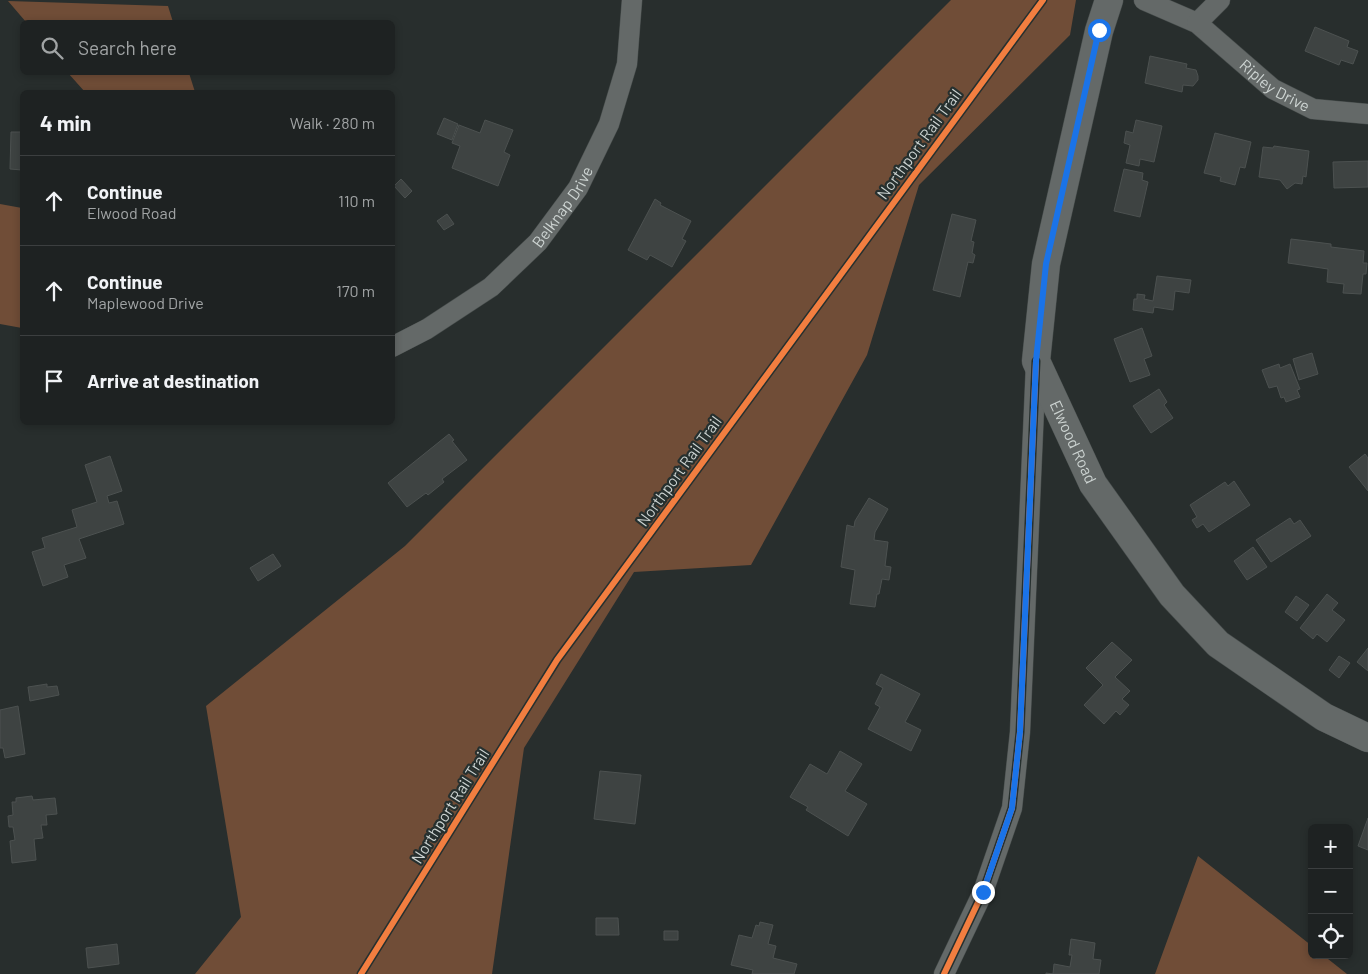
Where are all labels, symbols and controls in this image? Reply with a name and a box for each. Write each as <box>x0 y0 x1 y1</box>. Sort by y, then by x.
route start <box>1088 19 1111 42</box>
search box <box>20 20 395 75</box>
icon: search <box>38 34 66 62</box>
text: Search here <box>78 36 177 59</box>
street label: Ripley Drive <box>1236 55 1313 115</box>
street label: Northport Rail Trail <box>872 85 965 202</box>
text: 4 min <box>40 110 91 135</box>
text: Walk · 280 m <box>290 113 375 132</box>
street label: Belknap Drive <box>527 163 596 251</box>
text: Continue <box>87 180 163 203</box>
icon: ahead <box>40 187 68 215</box>
text: 110 m <box>338 191 375 210</box>
text: Elwood Road <box>87 203 176 222</box>
text: Continue <box>87 270 163 293</box>
icon: ahead <box>40 277 68 305</box>
text: 170 m <box>336 281 375 300</box>
text: Maplewood Drive <box>87 293 204 312</box>
icon: arrive <box>40 367 68 395</box>
text: Arrive at destination <box>87 369 259 392</box>
street label: Elwood Road <box>1046 397 1101 486</box>
street label: Northport Rail Trail <box>632 412 725 529</box>
street label: Northport Rail Trail <box>407 745 492 867</box>
map controls <box>1308 824 1353 959</box>
button: + <box>1308 824 1353 869</box>
button: − <box>1308 869 1353 914</box>
route end <box>972 881 995 904</box>
button: locate <box>1308 914 1353 959</box>

